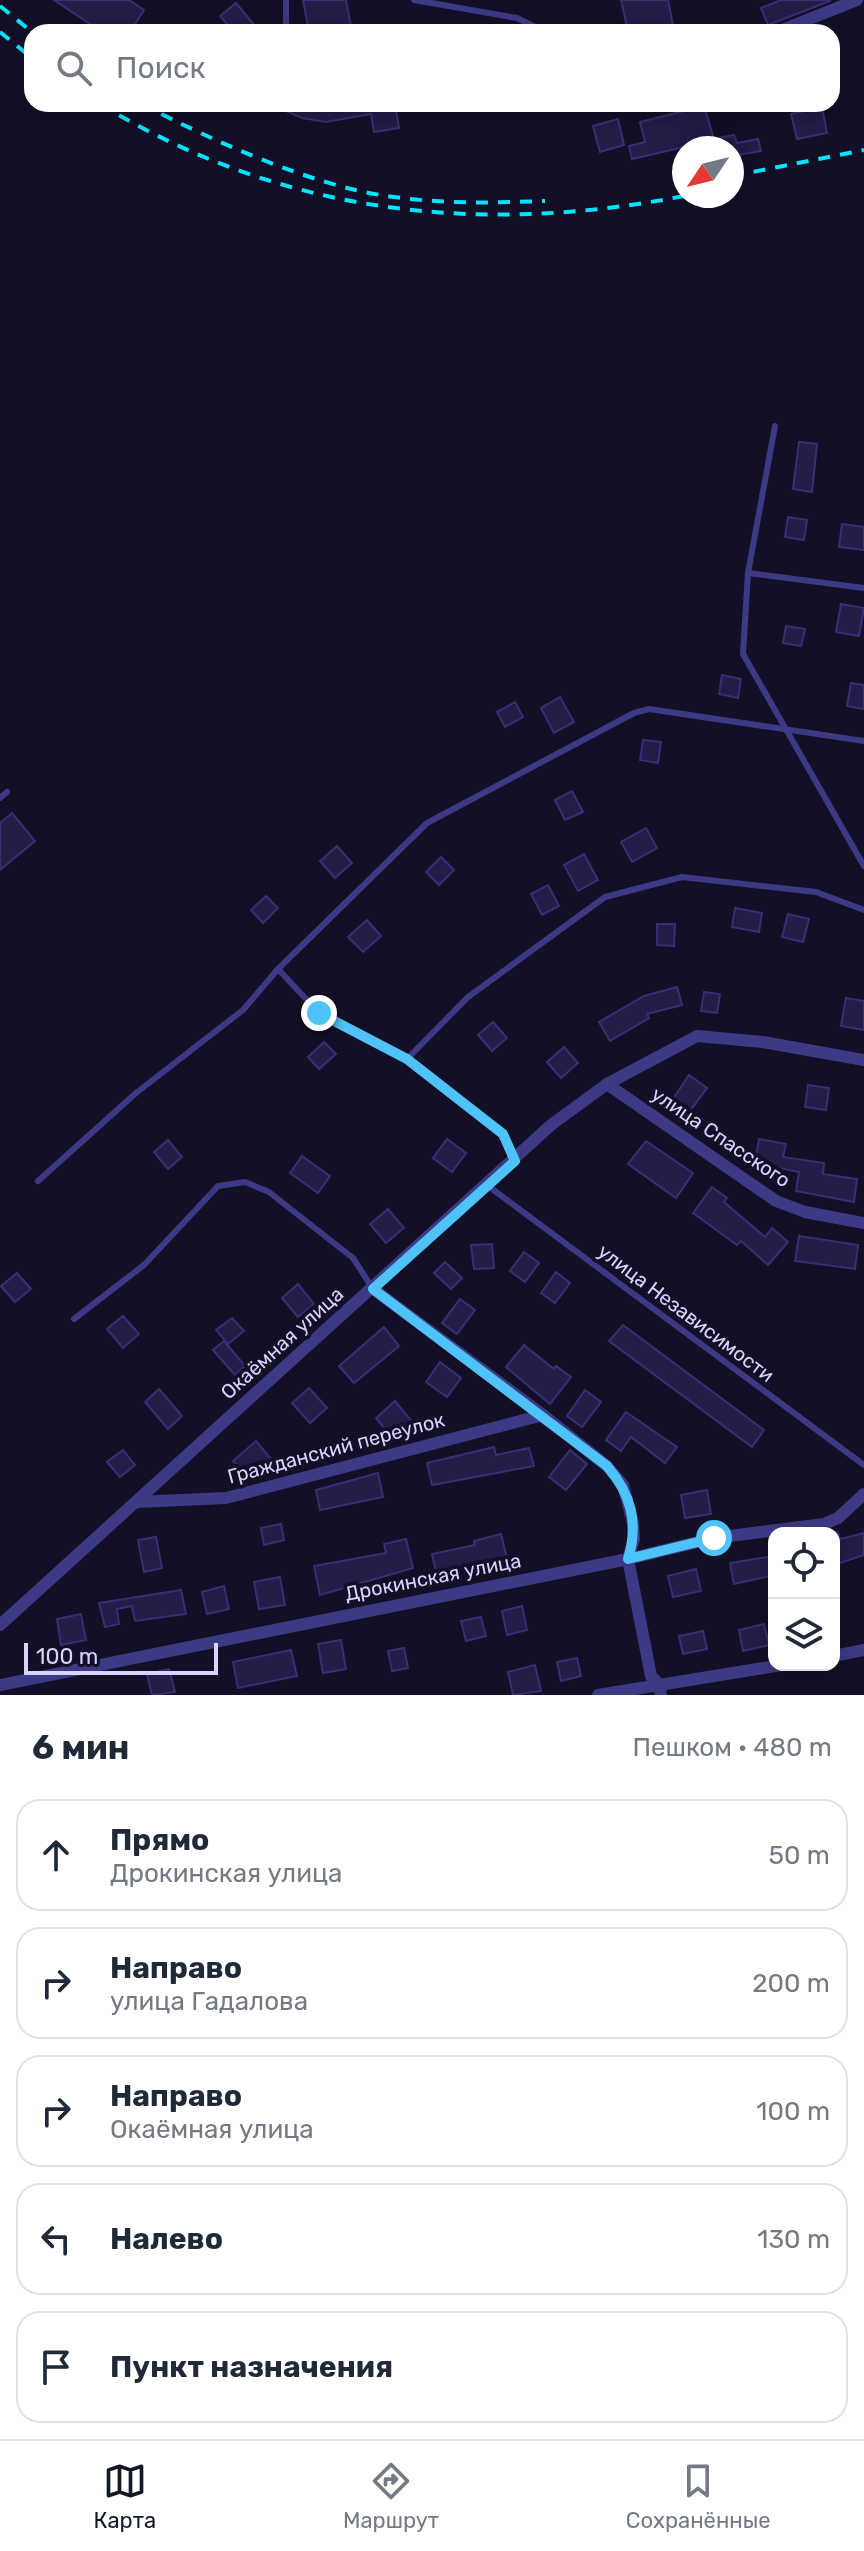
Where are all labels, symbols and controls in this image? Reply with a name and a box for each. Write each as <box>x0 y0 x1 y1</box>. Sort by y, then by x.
search box <box>24 24 840 112</box>
icon: search <box>52 46 96 90</box>
text: Поиск <box>116 50 206 86</box>
north arrow <box>672 136 744 208</box>
route end <box>301 995 337 1031</box>
street label: улица Спасского <box>647 1082 795 1192</box>
street label: улица Независимости <box>593 1239 779 1387</box>
street label: Окаёмная улица <box>216 1282 348 1404</box>
street label: Гражданский переулок <box>225 1407 447 1489</box>
route start <box>696 1520 732 1556</box>
map controls <box>768 1527 840 1671</box>
button: locate <box>768 1527 840 1599</box>
street label: Дрокинская улица <box>343 1548 523 1606</box>
button: layers <box>768 1599 840 1671</box>
scale bar <box>24 1639 218 1675</box>
text: 100 m <box>36 1643 98 1670</box>
text: 6 мин <box>32 1727 129 1768</box>
text: Пешком · 480 m <box>632 1732 832 1763</box>
text: Прямо <box>110 1822 209 1858</box>
icon: ahead <box>34 1833 78 1877</box>
text: 50 m <box>769 1840 830 1871</box>
text: Дрокинская улица <box>110 1858 342 1889</box>
text: Направо <box>110 1950 242 1986</box>
icon: right <box>34 1961 78 2005</box>
text: 200 m <box>752 1968 830 1999</box>
text: улица Гадалова <box>110 1986 308 2017</box>
text: Направо <box>110 2078 242 2114</box>
icon: right <box>34 2089 78 2133</box>
text: 100 m <box>756 2096 830 2127</box>
text: Окаёмная улица <box>110 2114 314 2145</box>
icon: left <box>34 2217 78 2261</box>
text: Налево <box>110 2221 223 2257</box>
text: 130 m <box>757 2224 830 2255</box>
icon: arrive <box>34 2345 78 2389</box>
text: Пункт назначения <box>110 2349 393 2385</box>
tab: Карта <box>93 2459 156 2534</box>
tab: Маршрут <box>343 2459 439 2534</box>
tab: Сохранённые <box>626 2459 771 2534</box>

